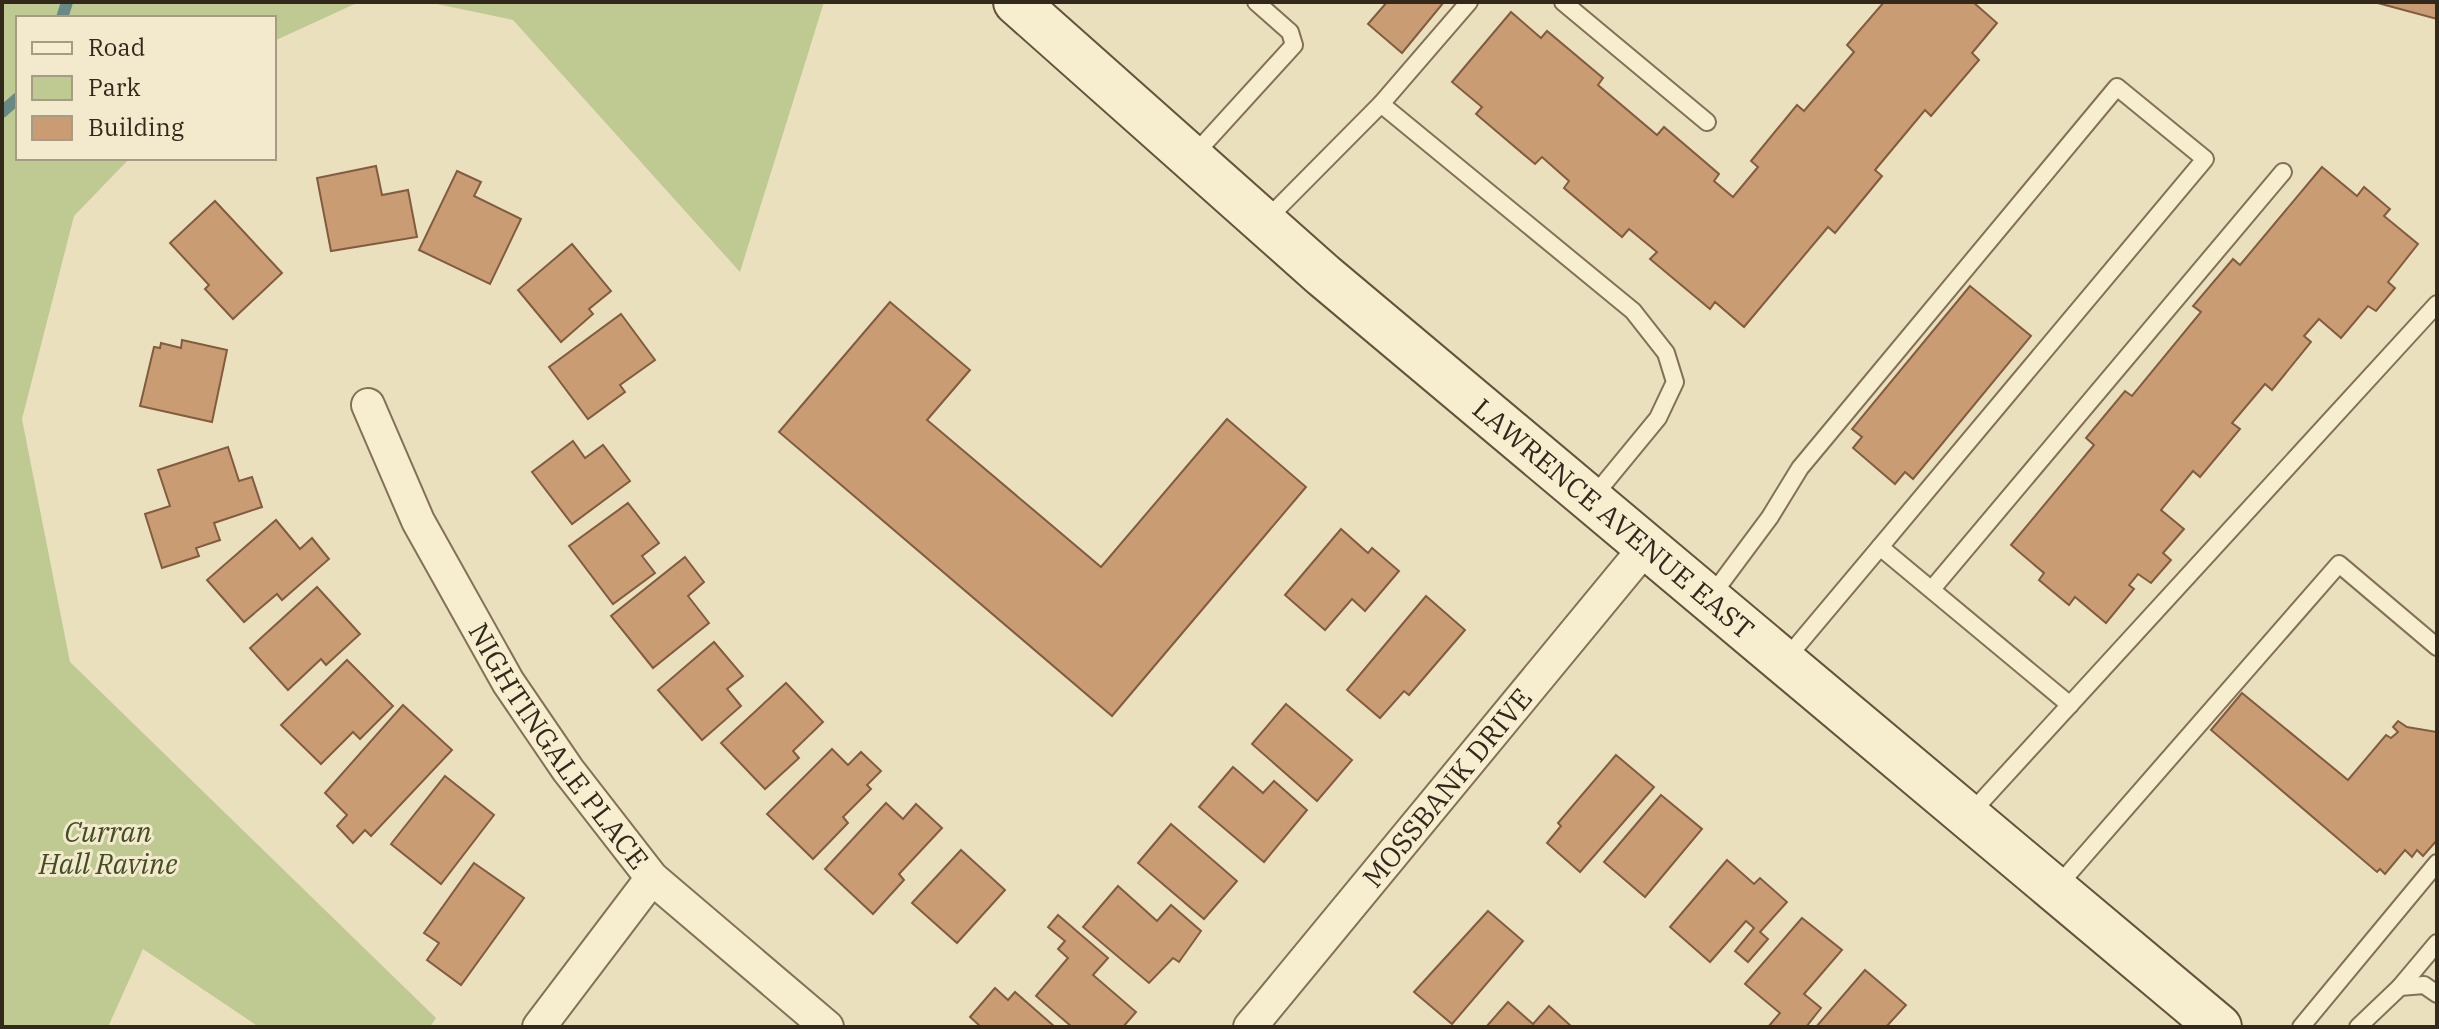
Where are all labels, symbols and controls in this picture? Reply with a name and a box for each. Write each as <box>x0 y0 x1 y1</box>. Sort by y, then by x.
legend <box>16 16 276 160</box>
text: Road <box>88 31 145 63</box>
text: Park <box>88 71 140 103</box>
text: Building <box>88 111 184 143</box>
street label: LAWRENCE AVENUE EAST <box>1465 390 1762 647</box>
street label: NIGHTINGALE PLACE <box>460 616 657 877</box>
street label: MOSSBANK DRIVE <box>1354 680 1540 895</box>
park label: Curran Hall Ravine <box>38 813 178 882</box>

